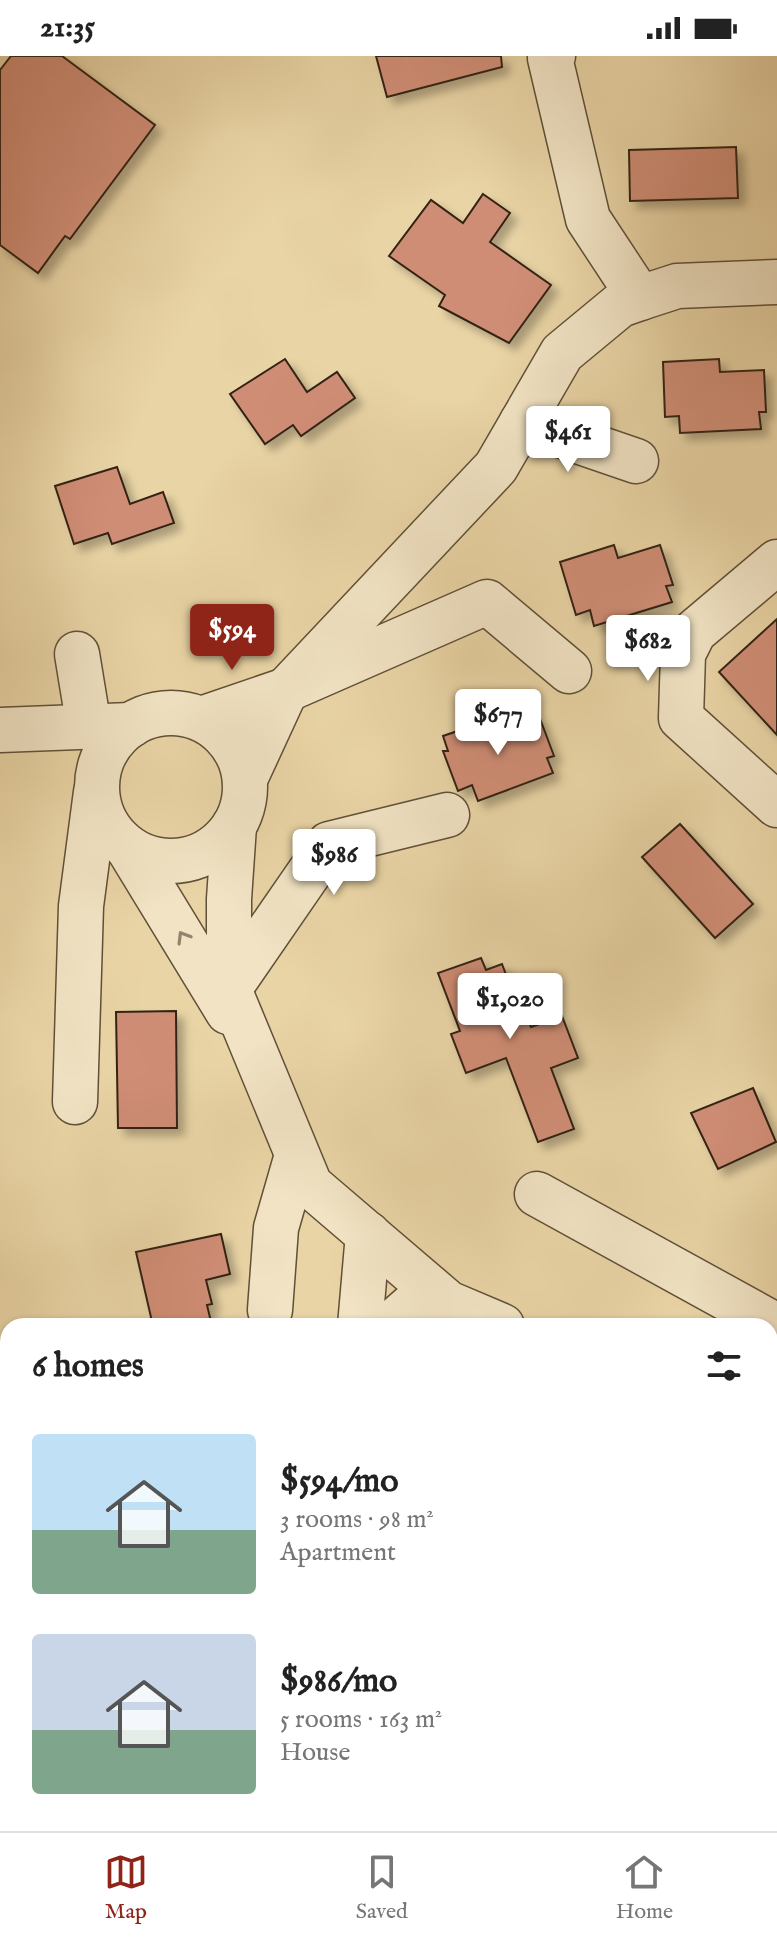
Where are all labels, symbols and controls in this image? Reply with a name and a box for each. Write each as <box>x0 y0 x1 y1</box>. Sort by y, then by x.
text: 21:35 <box>40 9 95 47</box>
pin: $461 <box>521 406 615 474</box>
text: $461 <box>544 415 592 448</box>
pin: $594 <box>185 604 279 672</box>
text: $594 <box>208 613 256 646</box>
pin: $682 <box>601 615 695 683</box>
text: $682 <box>624 624 672 657</box>
pin: $677 <box>451 689 545 757</box>
text: $677 <box>473 698 523 731</box>
pin: $986 <box>287 829 381 897</box>
text: $986 <box>311 838 357 871</box>
one-way arrow <box>177 931 193 946</box>
pin: $1,020 <box>445 973 575 1041</box>
text: $1,020 <box>476 982 544 1015</box>
icon: filters <box>702 1344 746 1388</box>
text: 6 homes <box>32 1345 144 1388</box>
text: $594/mo <box>280 1460 399 1503</box>
icon: home <box>96 1466 192 1562</box>
text: 3 rooms · 98 m² <box>280 1503 434 1536</box>
text: Apartment <box>280 1536 396 1569</box>
text: $986/mo <box>280 1660 397 1703</box>
icon: home <box>96 1666 192 1762</box>
text: 5 rooms · 163 m² <box>280 1703 442 1736</box>
text: House <box>280 1736 350 1769</box>
tab: Map <box>104 1850 148 1926</box>
tab: Saved <box>356 1850 408 1926</box>
tab: Home <box>616 1850 673 1926</box>

